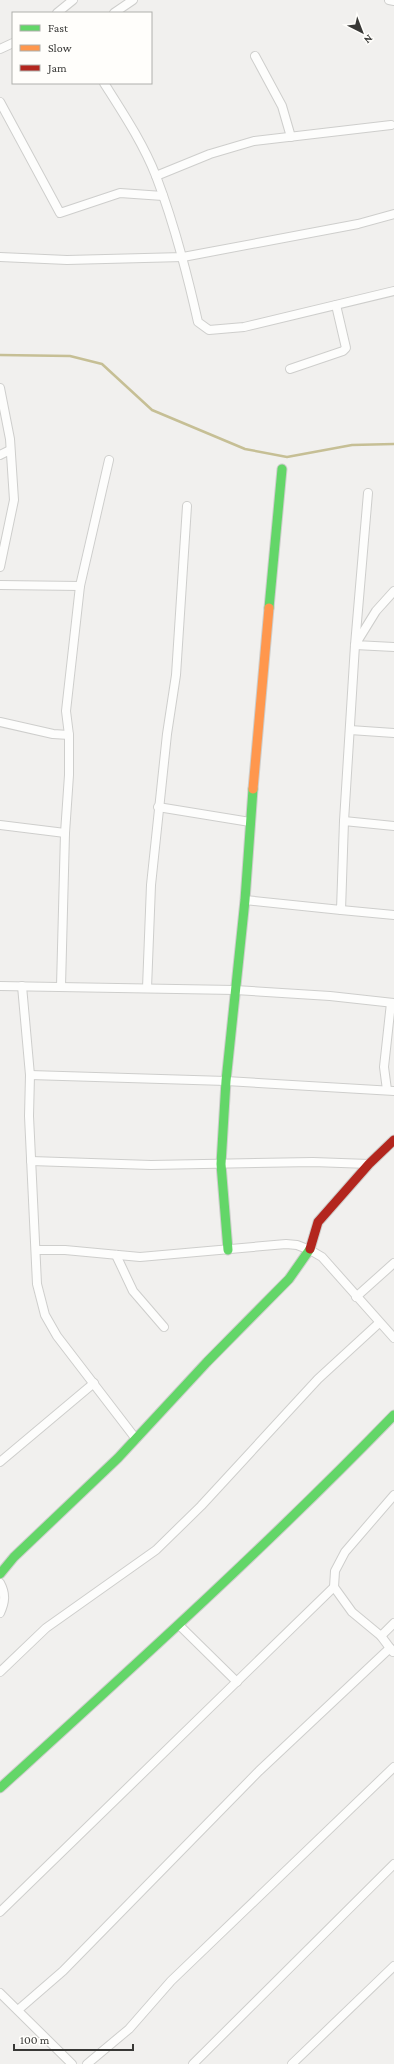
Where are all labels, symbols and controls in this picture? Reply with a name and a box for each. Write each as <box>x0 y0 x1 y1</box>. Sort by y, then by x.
legend <box>12 12 152 84</box>
north arrow <box>342 12 382 52</box>
text: Fast <box>48 21 69 35</box>
text: N <box>362 32 375 47</box>
text: Slow <box>48 41 72 55</box>
text: Jam <box>47 61 67 75</box>
scale bar <box>14 2026 133 2052</box>
text: 100 m <box>20 2033 50 2047</box>

